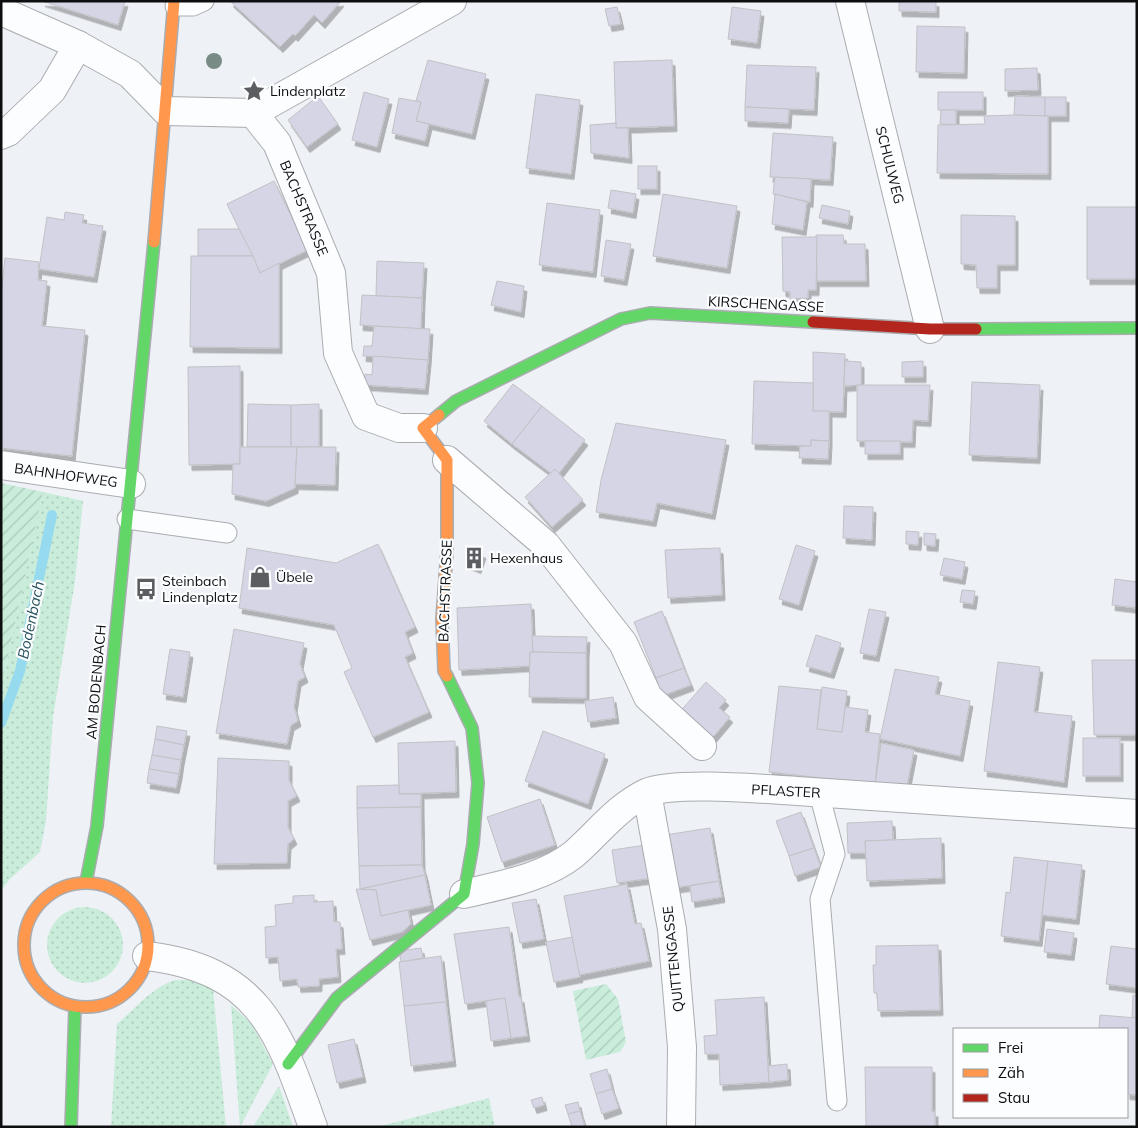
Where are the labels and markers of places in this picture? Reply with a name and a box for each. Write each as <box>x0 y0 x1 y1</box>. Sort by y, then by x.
place icon: Lindenplatz <box>241 78 267 104</box>
place label: Lindenplatz <box>270 82 346 100</box>
building icon: Hexenhaus <box>461 545 487 571</box>
place label: Hexenhaus <box>490 549 563 567</box>
shop icon: Übele <box>247 564 273 590</box>
place label: Übele <box>276 568 313 586</box>
place label: Steinbach Lindenplatz <box>162 572 238 606</box>
bus stop icon: Steinbach Lindenplatz <box>133 576 159 602</box>

